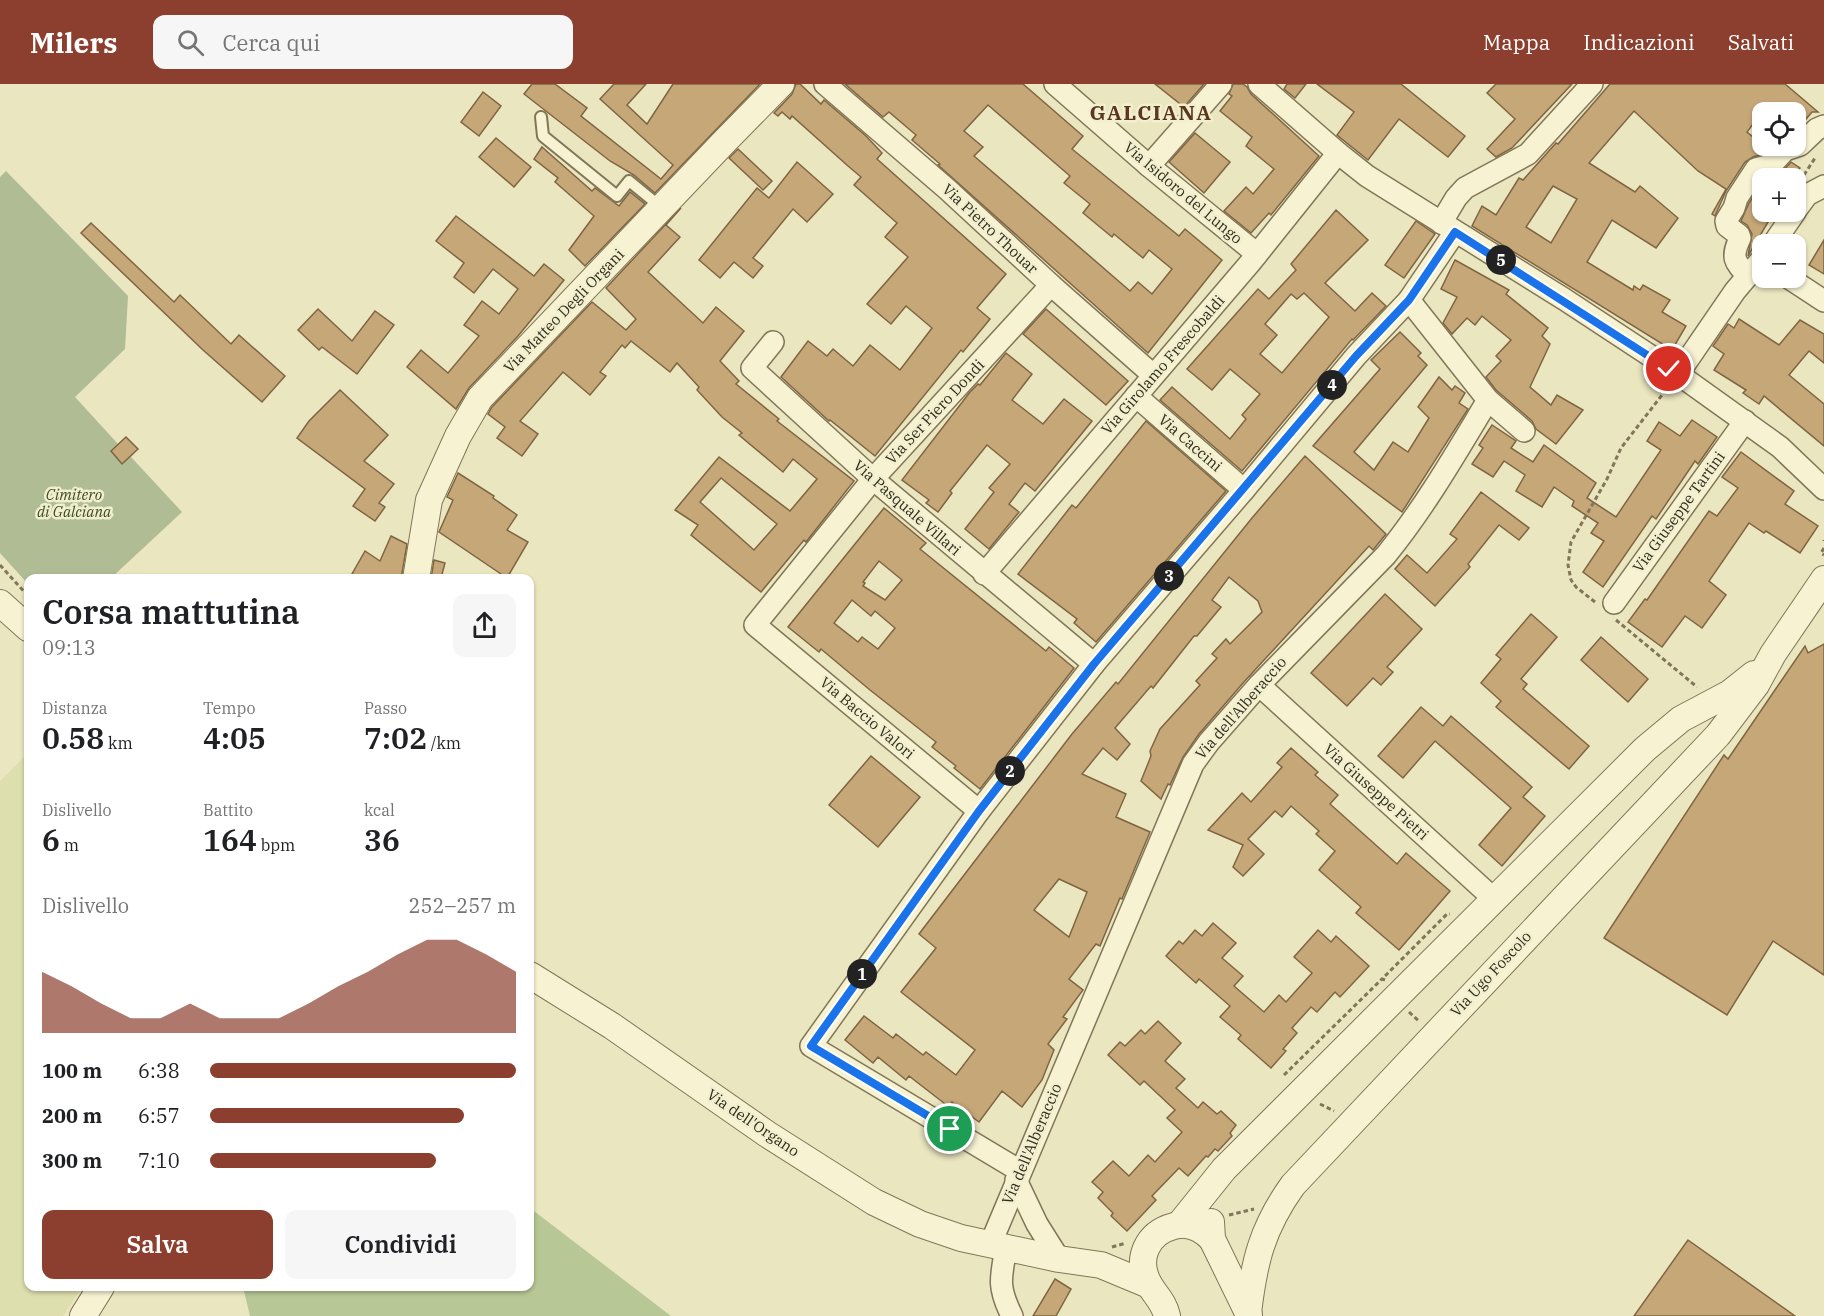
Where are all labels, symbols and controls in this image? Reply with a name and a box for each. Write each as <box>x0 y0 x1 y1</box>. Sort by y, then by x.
search box <box>153 15 573 69</box>
text: Milers <box>30 24 117 61</box>
icon: search <box>174 26 207 59</box>
text: Cerca qui <box>222 28 320 57</box>
text: Mappa <box>1483 28 1550 56</box>
text: Indicazioni <box>1583 28 1695 56</box>
text: Salvati <box>1728 28 1794 56</box>
district label: GALCIANA <box>1090 98 1212 126</box>
map controls <box>1752 102 1806 288</box>
button: locate <box>1752 102 1806 156</box>
street label: Via Isidoro del Lungo <box>1120 138 1246 248</box>
button: + <box>1752 168 1806 222</box>
street label: Via Pietro Thouar <box>939 179 1042 278</box>
button: − <box>1752 234 1806 288</box>
street label: Via Matteo Degli Organi <box>499 244 628 377</box>
pin: 5 <box>1486 245 1516 275</box>
text: 5 <box>1496 250 1506 270</box>
street label: Via Girolamo Frescobaldi <box>1097 291 1228 438</box>
pin <box>1643 343 1694 394</box>
icon: check <box>1652 352 1685 385</box>
street label: Via Ser Piero Dondi <box>881 355 988 468</box>
pin: 4 <box>1317 370 1347 400</box>
text: 4 <box>1327 375 1337 395</box>
street label: Via Caccini <box>1155 410 1226 476</box>
street label: Via Giuseppe Tartini <box>1628 447 1729 576</box>
street label: Via Pasquale Villari <box>850 456 965 560</box>
park label: Cimitero di Galciana <box>37 485 112 521</box>
pin: 3 <box>1154 561 1184 591</box>
text: 3 <box>1164 566 1174 586</box>
text: Corsa mattutina <box>42 590 300 633</box>
button: share <box>453 594 516 657</box>
text: 09:13 <box>42 634 96 661</box>
street label: Via dell'Alberaccio <box>1191 653 1290 763</box>
street label: Via Baccio Valori <box>816 672 919 763</box>
text: Distanza <box>42 698 108 718</box>
text: Tempo <box>203 698 256 718</box>
text: Passo <box>364 698 407 718</box>
text: 0.58 <box>42 718 104 757</box>
text: 4:05 <box>203 718 266 757</box>
text: 7:02 <box>364 718 427 757</box>
text: km <box>104 733 133 753</box>
text: /km <box>427 733 461 753</box>
street label: Via Giuseppe Pietri <box>1320 739 1433 844</box>
pin: 2 <box>995 756 1025 786</box>
text: 2 <box>1005 761 1015 781</box>
text: Dislivello <box>42 800 112 820</box>
text: Battito <box>203 800 253 820</box>
text: kcal <box>364 800 395 820</box>
text: 6 <box>42 820 60 859</box>
text: 164 <box>203 820 257 859</box>
text: 36 <box>364 820 400 859</box>
text: m <box>60 835 79 855</box>
text: bpm <box>257 835 295 855</box>
text: Dislivello <box>42 892 129 919</box>
text: 252–257 m <box>409 892 516 919</box>
street label: Via Ugo Foscolo <box>1446 927 1535 1020</box>
pin: 1 <box>847 959 877 989</box>
text: 1 <box>857 964 867 984</box>
text: 100 m <box>42 1057 102 1084</box>
text: 6:38 <box>138 1057 180 1084</box>
street label: Via dell'Alberaccio <box>997 1080 1066 1207</box>
street label: Via dell'Organo <box>703 1085 803 1160</box>
text: 200 m <box>42 1102 102 1129</box>
text: 6:57 <box>138 1102 180 1129</box>
pin <box>924 1103 975 1154</box>
icon: arrive <box>933 1112 966 1145</box>
text: 300 m <box>42 1147 102 1174</box>
text: 7:10 <box>138 1147 180 1174</box>
button: Salva <box>42 1210 273 1279</box>
button: Condividi <box>285 1210 516 1279</box>

